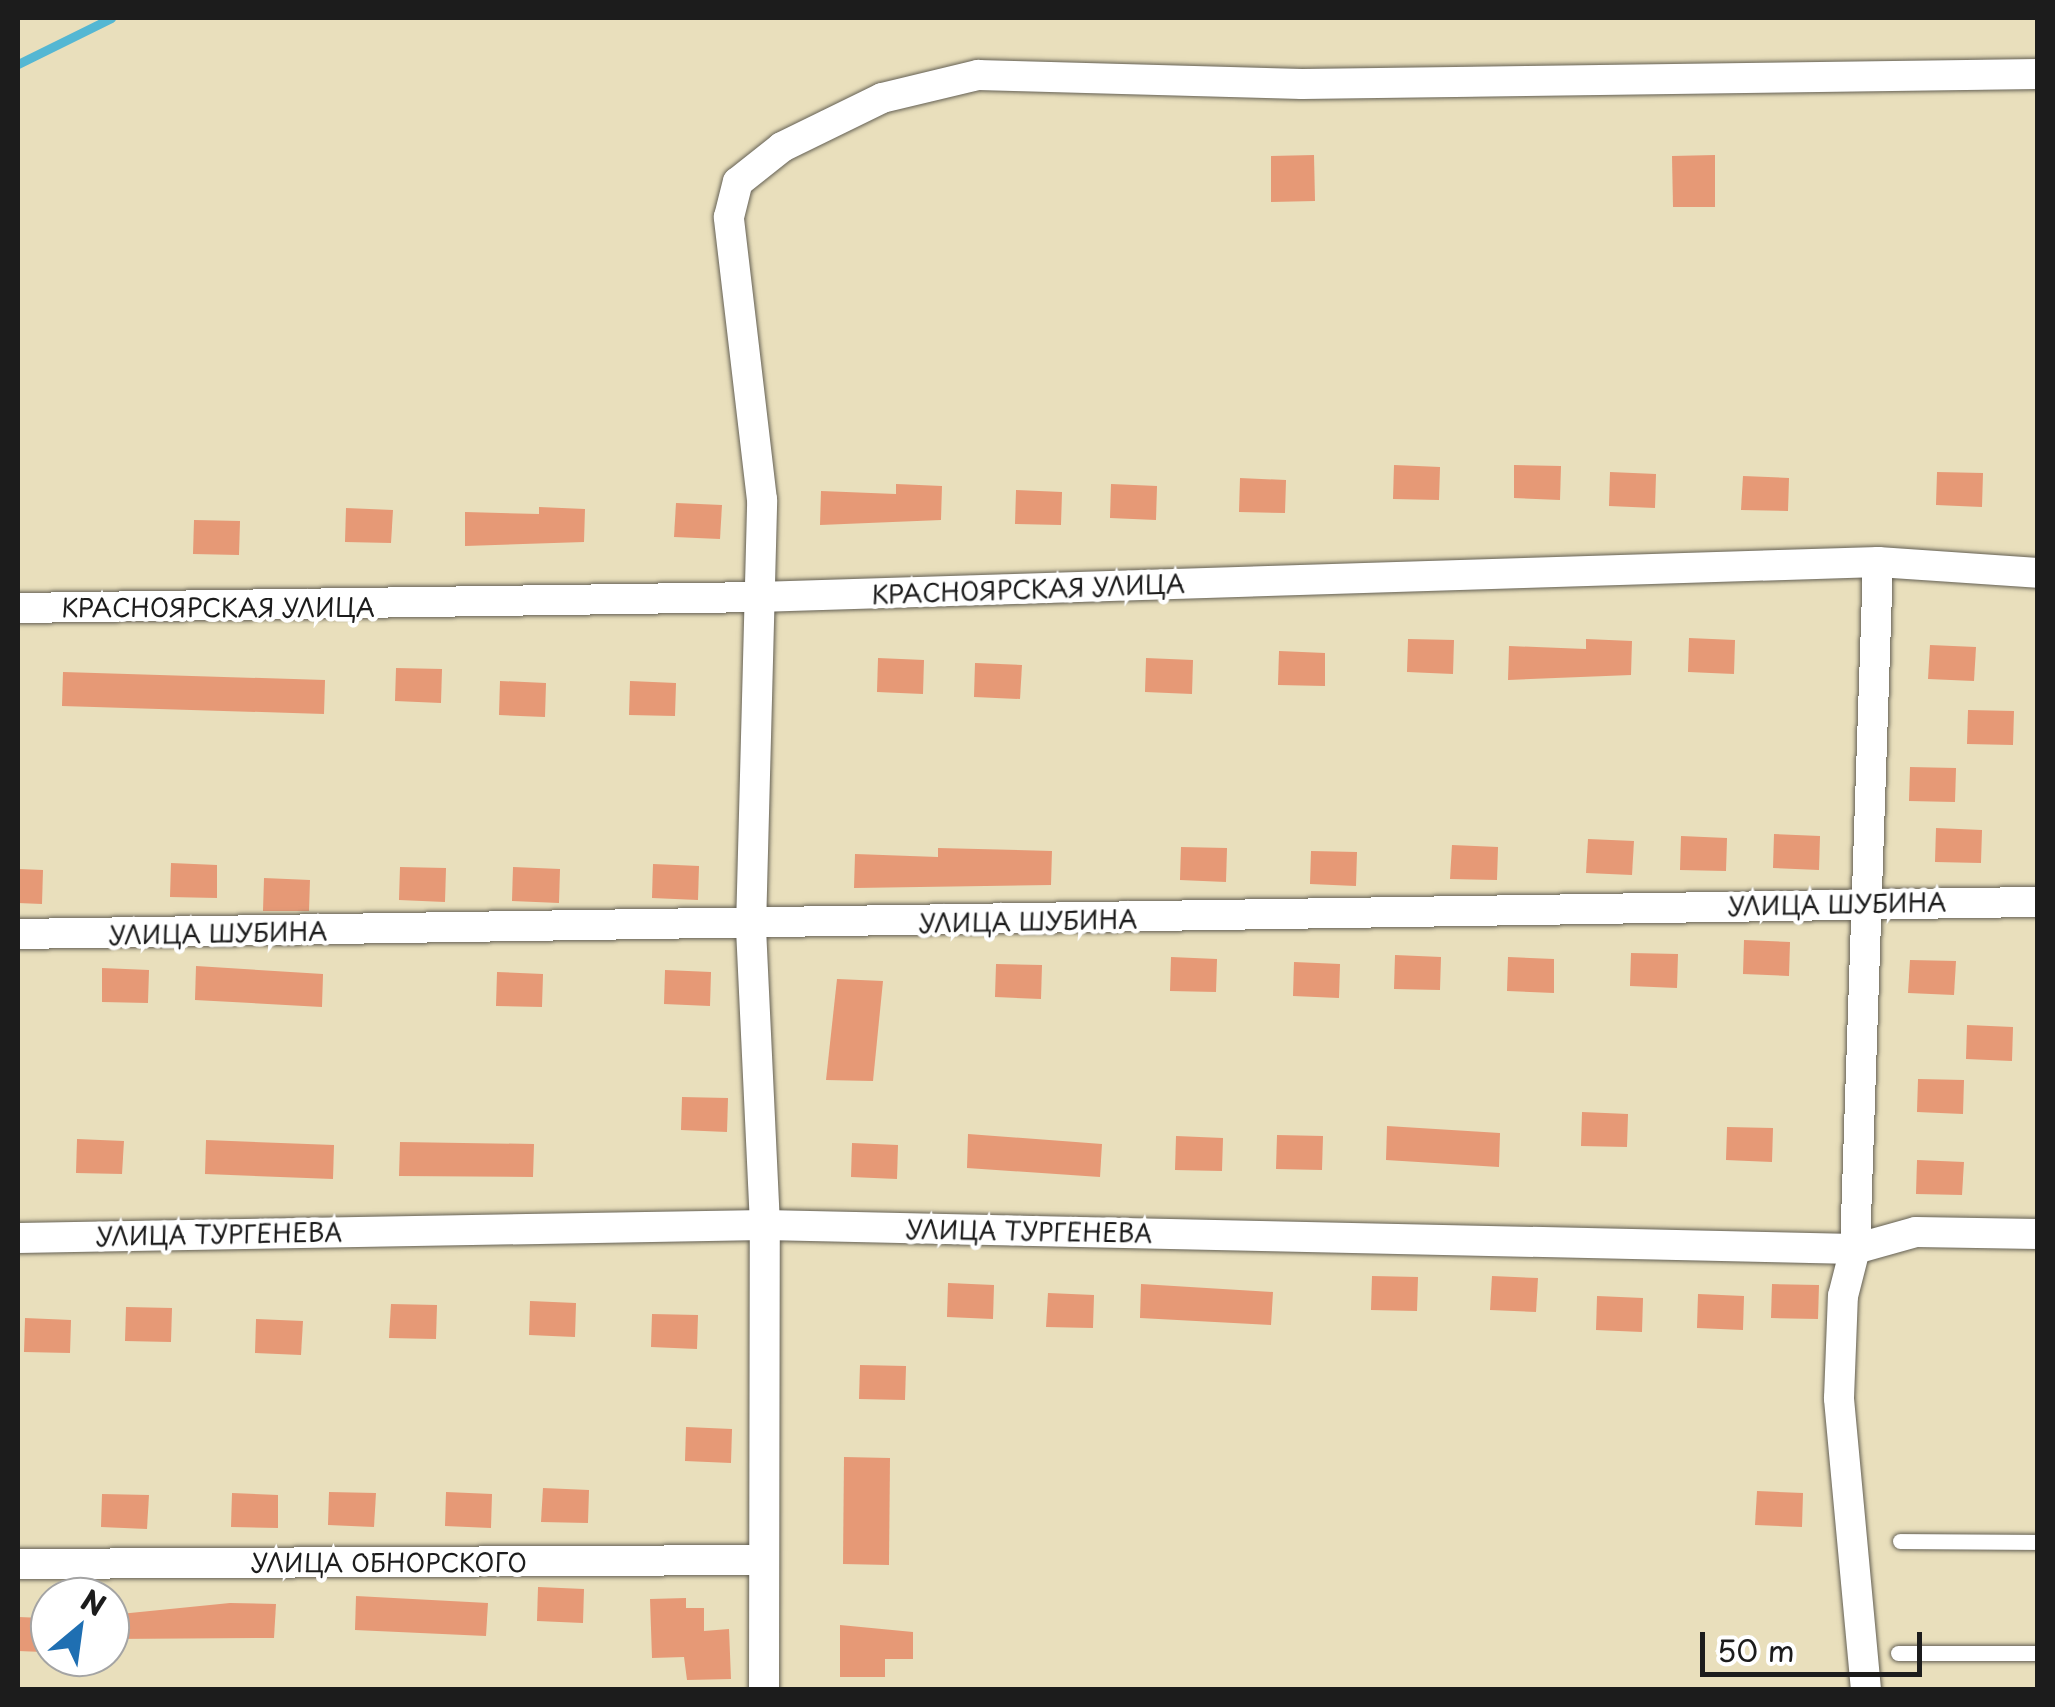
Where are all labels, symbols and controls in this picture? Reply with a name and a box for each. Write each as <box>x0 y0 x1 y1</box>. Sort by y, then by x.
street label: КРАСНОЯРСКАЯ УЛИЦА <box>871 569 1185 609</box>
street label: КРАСНОЯРСКАЯ УЛИЦА <box>61 592 375 622</box>
street label: УЛИЦА ШУБИНА <box>1727 887 1947 921</box>
street label: УЛИЦА ШУБИНА <box>918 904 1138 938</box>
street label: УЛИЦА ШУБИНА <box>108 916 328 950</box>
street label: УЛИЦА ТУРГЕНЕВА <box>904 1214 1154 1248</box>
street label: УЛИЦА ТУРГЕНЕВА <box>94 1217 344 1251</box>
street label: УЛИЦА ОБНОРСКОГО <box>251 1547 527 1577</box>
north arrow <box>30 1577 130 1677</box>
text: N <box>74 1578 114 1626</box>
scale bar <box>1705 1612 1928 1674</box>
text: 50 m <box>1717 1627 1795 1672</box>

